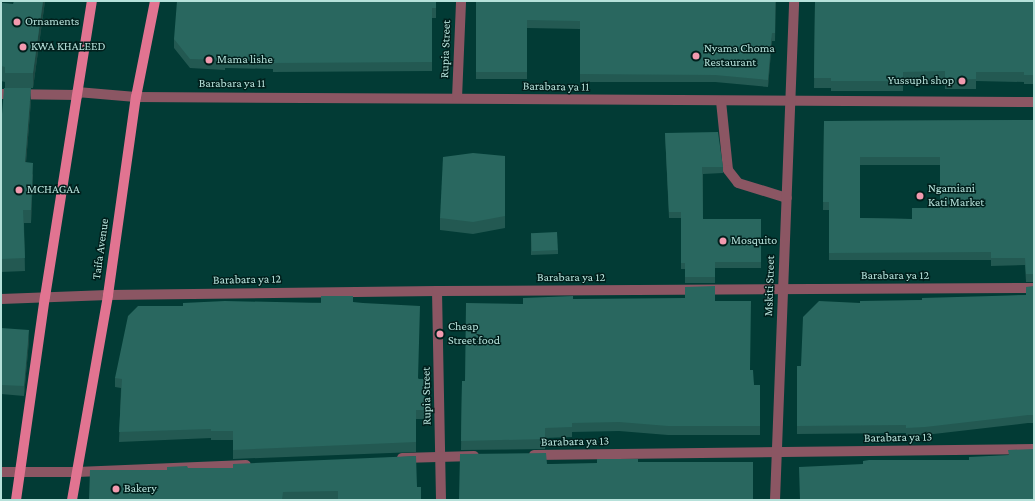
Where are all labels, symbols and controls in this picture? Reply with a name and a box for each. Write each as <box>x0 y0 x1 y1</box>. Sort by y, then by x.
place label: Ornaments <box>25 15 79 29</box>
marker: Ornaments <box>12 17 22 27</box>
street label: Rupia Street <box>438 20 454 78</box>
place label: KWA KHALEED <box>31 40 106 54</box>
marker: KWA KHALEED <box>18 42 28 52</box>
place label: Nyama Choma Restaurant <box>704 42 775 70</box>
marker: Nyama Choma Restaurant <box>691 51 701 61</box>
place label: Mama lishe <box>217 53 273 67</box>
marker: Mama lishe <box>204 55 214 65</box>
place label: Yussuph shop <box>888 74 954 88</box>
marker: Yussuph shop <box>957 76 967 86</box>
street label: Barabara ya 11 <box>199 77 265 91</box>
street label: Barabara ya 11 <box>523 79 589 95</box>
place label: Ngamiani Kati Market <box>928 182 984 210</box>
place label: MCHAGAA <box>27 183 80 197</box>
marker: MCHAGAA <box>14 185 24 195</box>
marker: Ngamiani Kati Market <box>915 191 925 201</box>
street label: Taifa Avenue <box>90 218 112 280</box>
place label: Mosquito <box>731 234 777 248</box>
marker: Mosquito <box>718 236 728 246</box>
street label: Mskiti Street <box>762 255 778 317</box>
street label: Barabara ya 12 <box>861 269 929 283</box>
street label: Barabara ya 12 <box>537 271 605 285</box>
street label: Barabara ya 12 <box>213 272 281 288</box>
place label: Cheap Street food <box>448 320 500 348</box>
marker: Cheap Street food <box>435 329 445 339</box>
street label: Rupia Street <box>419 367 435 425</box>
street label: Barabara ya 13 <box>864 430 932 446</box>
street label: Barabara ya 13 <box>541 434 609 450</box>
place label: Bakery <box>124 482 157 496</box>
marker: Bakery <box>111 484 121 494</box>

